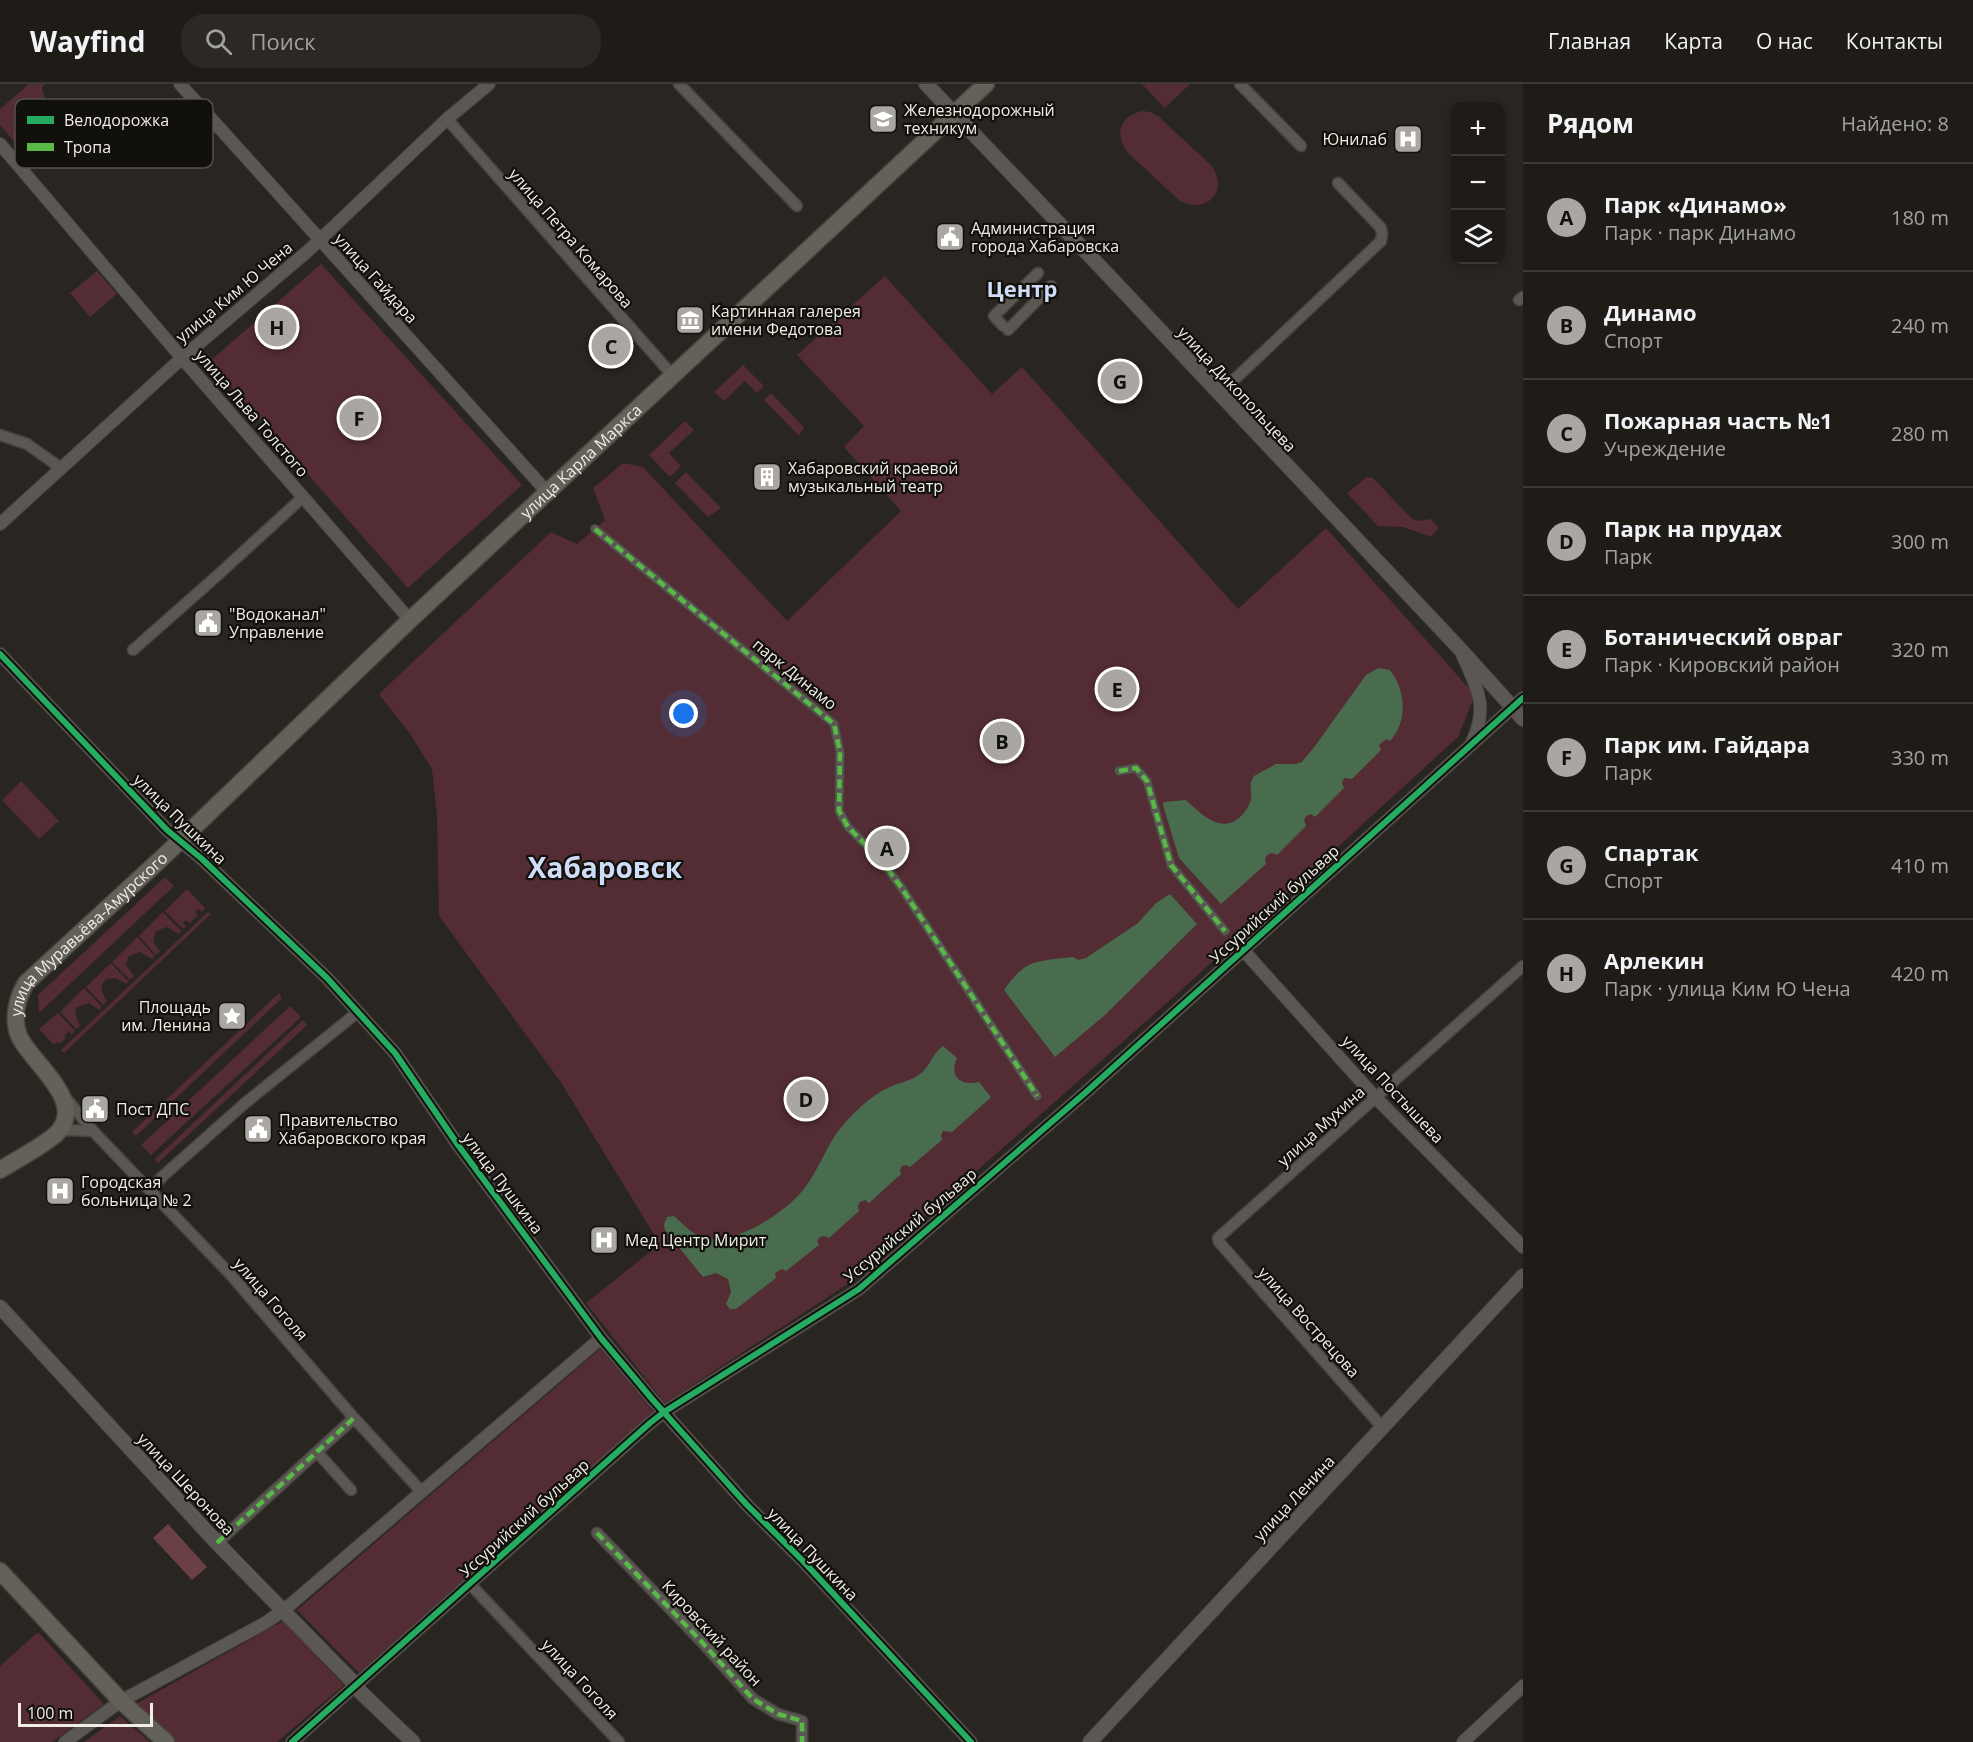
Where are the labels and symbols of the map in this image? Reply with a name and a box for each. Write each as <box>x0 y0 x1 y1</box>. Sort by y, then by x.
legend <box>15 99 213 168</box>
place label: Железнодорожный техникум <box>904 99 1055 139</box>
school or university icon: Железнодорожный техникум <box>867 103 899 135</box>
text: Велодорожка <box>64 109 169 131</box>
hospital icon: Юнилаб <box>1392 123 1424 155</box>
place label: Юнилаб <box>1322 128 1387 150</box>
text: Тропа <box>64 136 111 158</box>
street label: улица Петра Комарова <box>504 163 638 313</box>
place label: Администрация города Хабаровска <box>971 217 1119 257</box>
public building icon: Администрация города Хабаровска <box>934 221 966 253</box>
street label: улица Гайдара <box>329 228 423 328</box>
street label: улица Ким Ю Чена <box>171 237 297 347</box>
district label: Центр <box>987 273 1057 303</box>
place label: Картинная галерея имени Федотова <box>711 300 861 340</box>
pin: H <box>258 304 296 350</box>
museum icon: Картинная галерея имени Федотова <box>674 304 706 336</box>
street label: улица Дикопольцева <box>1173 321 1301 457</box>
pin: C <box>592 324 630 368</box>
street label: улица Льва Толстого <box>190 345 314 481</box>
pin: G <box>1100 358 1140 404</box>
pin: F <box>340 396 378 440</box>
street label: улица Карла Маркса <box>515 399 646 523</box>
place label: Хабаровский краевой музыкальный театр <box>788 457 958 497</box>
building icon: Хабаровский краевой музыкальный театр <box>751 461 783 493</box>
place label: "Водоканал" Управление <box>229 603 326 643</box>
public building icon: "Водоканал" Управление <box>192 607 224 639</box>
street label: парк Динамо <box>748 633 842 715</box>
pin: E <box>1098 666 1136 712</box>
your location <box>669 699 698 728</box>
pin: B <box>982 718 1022 764</box>
street label: улица Пушкина <box>129 769 231 869</box>
pin: A <box>868 826 906 870</box>
street label: Уссурийский бульвар <box>1204 840 1344 968</box>
street label: улица Муравьёва-Амурского <box>5 847 172 1018</box>
district label: Хабаровск <box>528 848 683 886</box>
place label: Площадь им. Ленина <box>121 996 211 1036</box>
place icon: Площадь им. Ленина <box>216 1000 248 1032</box>
street label: улица Постышева <box>1337 1030 1449 1148</box>
pin: D <box>786 1076 826 1122</box>
street label: улица Мухина <box>1273 1081 1369 1171</box>
public building icon: Пост ДПС <box>79 1093 111 1125</box>
place label: Пост ДПС <box>116 1098 189 1120</box>
place label: Правительство Хабаровского края <box>279 1109 426 1149</box>
public building icon: Правительство Хабаровского края <box>242 1113 274 1145</box>
street label: улица Пушкина <box>458 1128 548 1238</box>
street label: Уссурийский бульвар <box>839 1163 981 1287</box>
place label: Городская больница № 2 <box>81 1171 192 1211</box>
hospital icon: Городская больница № 2 <box>44 1175 76 1207</box>
hospital icon: Мед Центр Мирит <box>588 1224 620 1256</box>
place label: Мед Центр Мирит <box>625 1229 767 1251</box>
street label: улица Гоголя <box>229 1253 313 1345</box>
street label: улица Вострецова <box>1253 1262 1365 1382</box>
street label: улица Шеронова <box>133 1428 239 1540</box>
street label: улица Ленина <box>1248 1450 1340 1546</box>
street label: Уссурийский бульвар <box>454 1454 594 1582</box>
street label: улица Пушкина <box>763 1503 863 1605</box>
street label: Кировский район <box>657 1575 767 1691</box>
street label: улица Гоголя <box>537 1634 623 1724</box>
scale bar <box>18 1700 153 1728</box>

